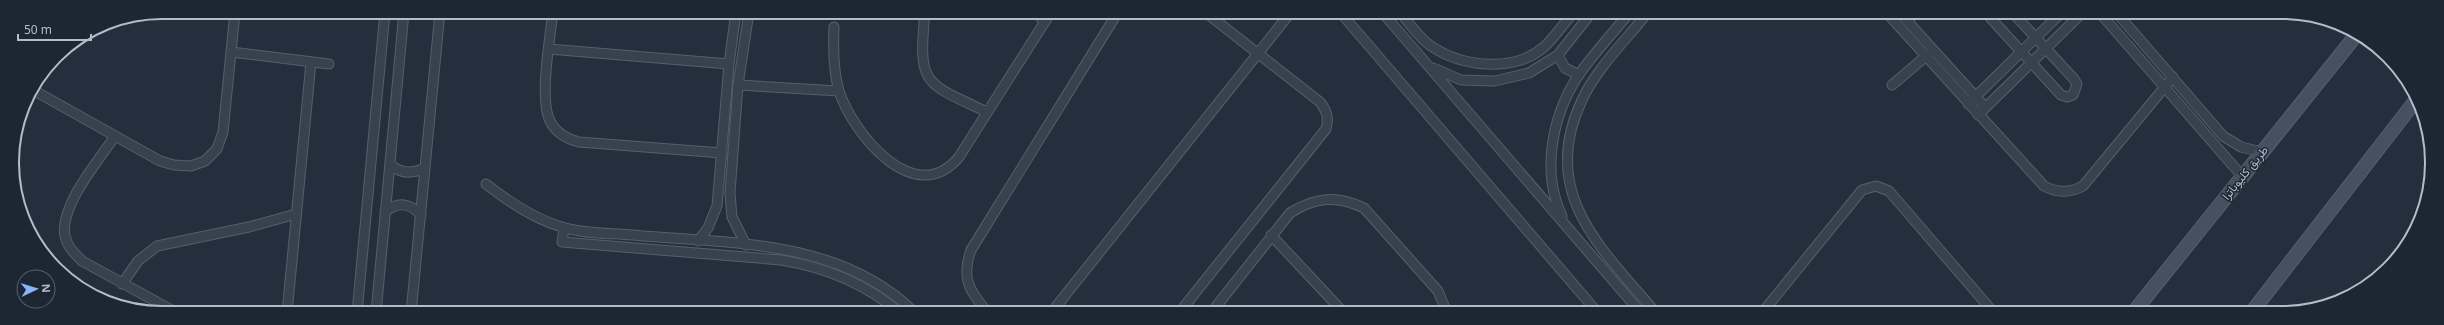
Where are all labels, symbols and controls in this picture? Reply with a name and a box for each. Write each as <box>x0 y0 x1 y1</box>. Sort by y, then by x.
scale bar <box>18 16 91 42</box>
text: 50 m <box>24 21 52 38</box>
street label: طريق كليوباترا <box>2218 142 2272 203</box>
north arrow <box>16 269 56 309</box>
text: N <box>39 283 54 293</box>

